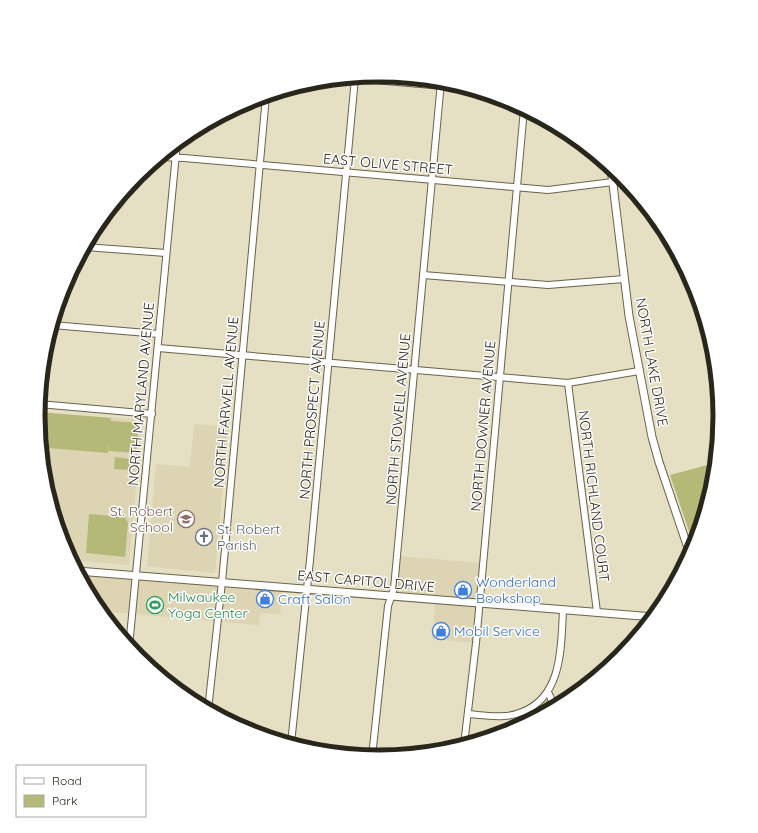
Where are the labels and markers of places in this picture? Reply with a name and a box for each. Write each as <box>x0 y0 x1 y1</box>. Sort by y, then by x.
place label: St. Robert School <box>110 502 173 536</box>
school or university icon: St. Robert School <box>176 509 196 529</box>
place label: St. Robert Parish <box>217 520 281 554</box>
church icon: St. Robert Parish <box>194 527 214 547</box>
place label: Wonderland Bookshop <box>476 573 556 607</box>
shop icon: Wonderland Bookshop <box>453 580 473 600</box>
place label: Milwaukee Yoga Center <box>168 588 248 622</box>
shop icon: Craft Salon <box>255 589 275 609</box>
place label: Craft Salon <box>278 590 350 608</box>
sports icon: Milwaukee Yoga Center <box>145 595 165 615</box>
shop icon: Mobil Service <box>431 621 451 641</box>
place label: Mobil Service <box>454 622 540 640</box>

